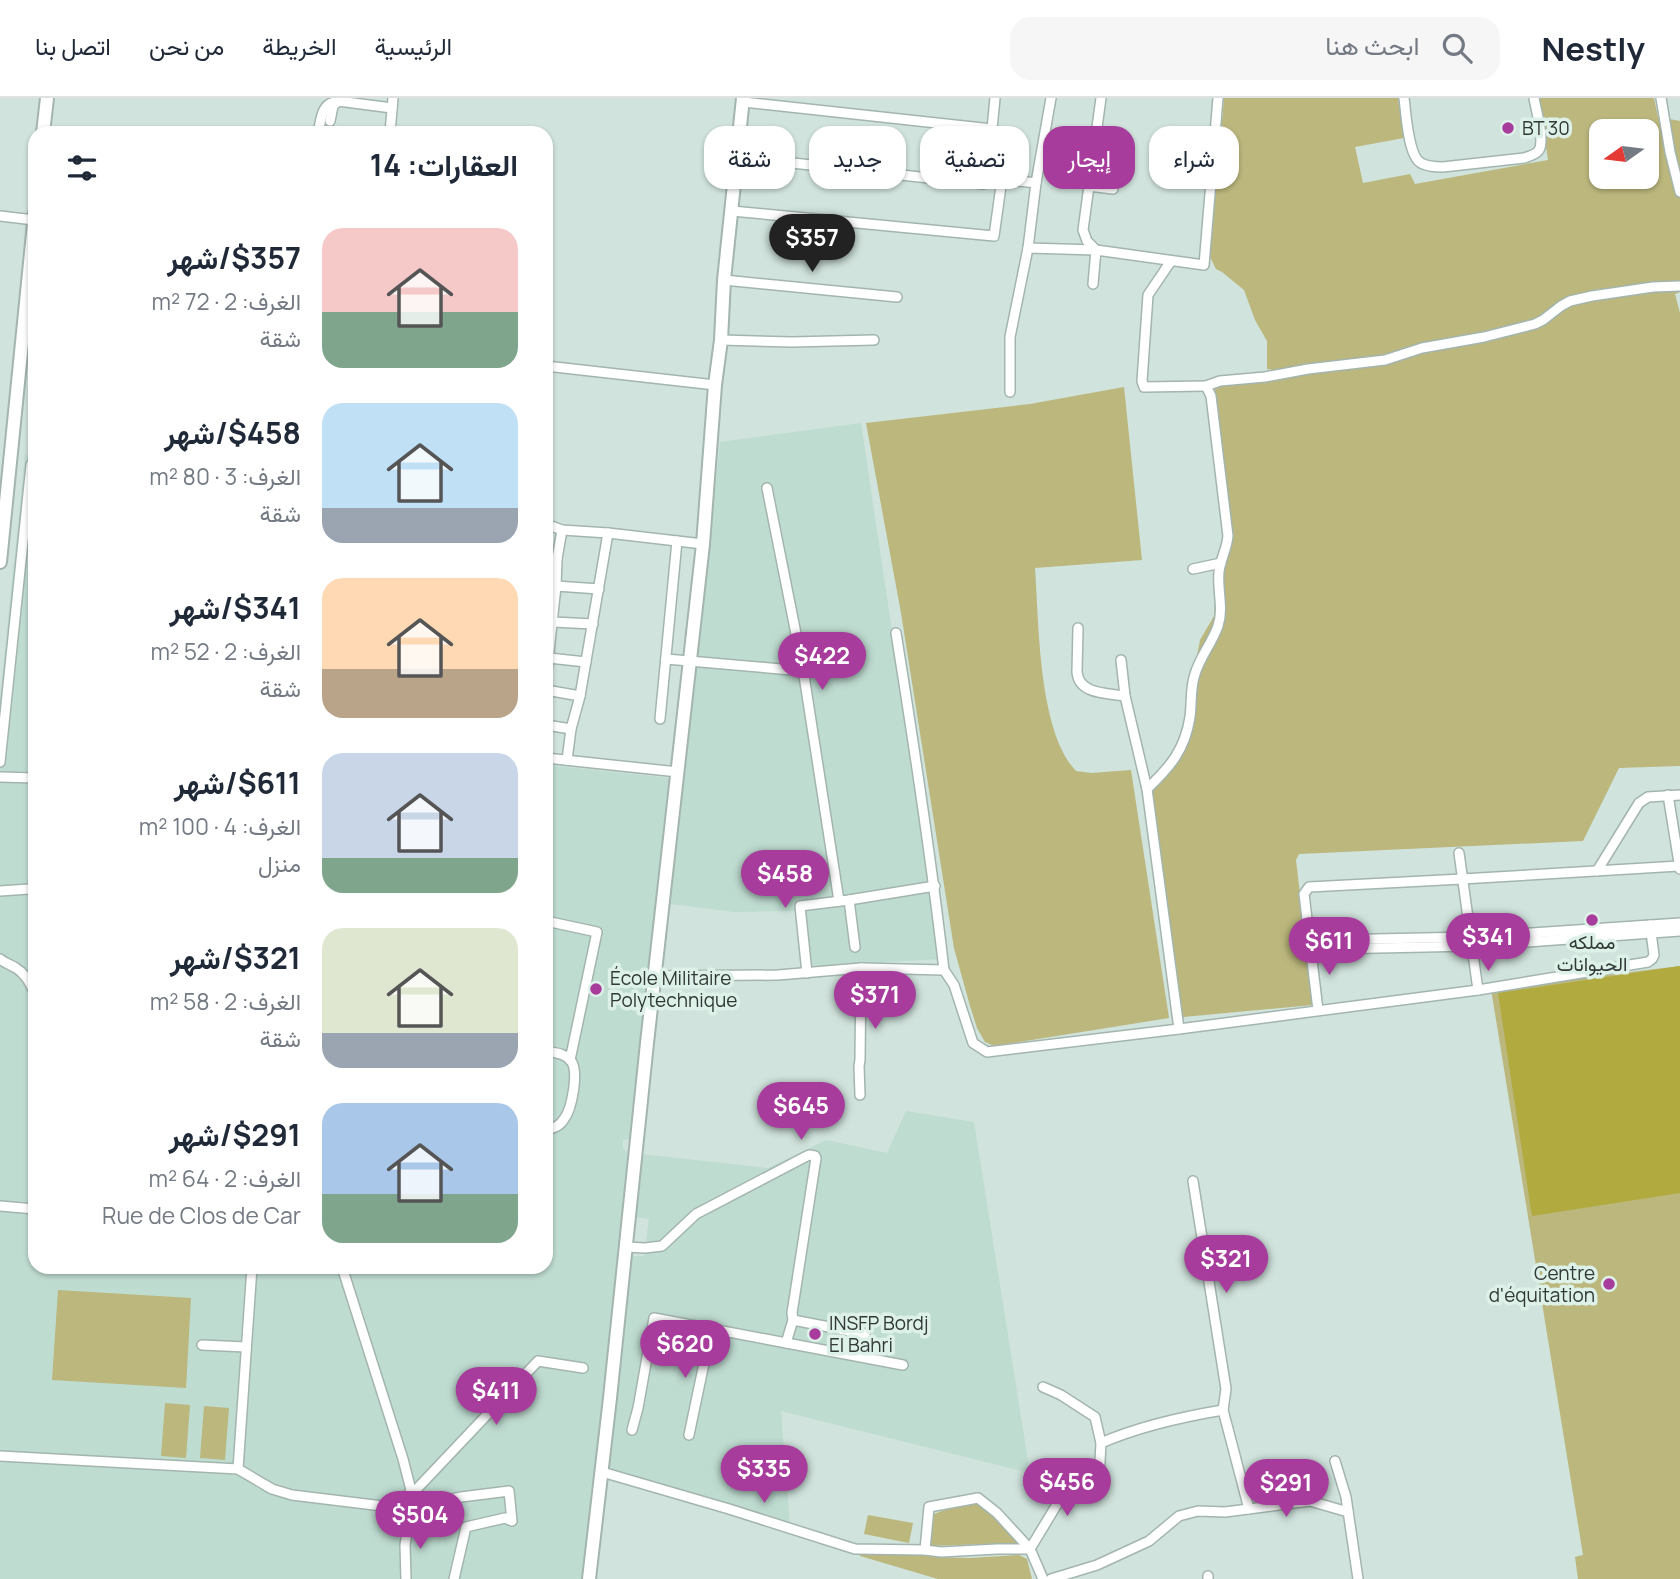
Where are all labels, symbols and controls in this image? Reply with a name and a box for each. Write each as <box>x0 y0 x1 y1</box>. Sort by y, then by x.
search box <box>1010 17 1500 80</box>
text: Nestly <box>1542 26 1645 71</box>
text: ابحث هنا <box>1325 27 1420 63</box>
text: اتصل بنا <box>35 29 111 62</box>
text: من نحن <box>149 29 224 62</box>
text: الخريطة <box>262 29 337 62</box>
text: الرئيسية <box>375 29 452 62</box>
icon: search <box>1438 29 1476 67</box>
place label: BT 30 <box>1522 115 1570 141</box>
north arrow <box>1589 119 1659 189</box>
map controls <box>1589 119 1659 189</box>
marker: BT 30 <box>1500 120 1516 136</box>
chip: شقة <box>704 126 795 189</box>
chip: جديد <box>809 126 906 189</box>
chip: تصفية <box>920 126 1029 189</box>
chip: إيجار <box>1043 126 1135 189</box>
chip: شراء <box>1149 126 1239 189</box>
text: العقارات: 14 <box>370 144 518 185</box>
icon: filters <box>63 149 101 187</box>
pin: $357 <box>771 214 853 274</box>
text: $357 <box>785 221 839 253</box>
text: $357/شهر <box>167 237 301 278</box>
icon: home <box>378 256 462 340</box>
text: الغرف: 2 · 72 m² <box>152 285 301 317</box>
text: شقة <box>259 322 301 354</box>
text: $458/شهر <box>164 412 301 453</box>
icon: home <box>378 431 462 515</box>
text: الغرف: 3 · 80 m² <box>149 460 301 492</box>
text: شقة <box>259 497 301 529</box>
text: $341/شهر <box>170 587 301 628</box>
icon: home <box>378 606 462 690</box>
pin: $422 <box>781 632 863 692</box>
text: الغرف: 2 · 52 m² <box>151 635 301 667</box>
text: $422 <box>794 639 850 671</box>
text: شقة <box>259 672 301 704</box>
text: $611/شهر <box>174 762 301 803</box>
icon: home <box>378 781 462 865</box>
text: الغرف: 4 · 100 m² <box>139 810 301 842</box>
text: منزل <box>258 847 301 879</box>
pin: $458 <box>744 850 826 910</box>
text: $458 <box>757 857 813 889</box>
marker: مملكه الحيوانات <box>1584 912 1600 928</box>
pin: $341 <box>1447 914 1529 973</box>
pin: $611 <box>1288 918 1370 977</box>
text: $341 <box>1462 920 1514 952</box>
text: $611 <box>1305 924 1353 956</box>
place label: مملكه الحيوانات <box>1557 929 1627 977</box>
text: $321/شهر <box>170 937 301 978</box>
icon: home <box>378 956 462 1040</box>
place label: École Militaire Polytechnique <box>610 965 737 1013</box>
pin: $371 <box>834 972 916 1031</box>
text: $371 <box>850 978 900 1010</box>
marker: École Militaire Polytechnique <box>588 981 604 997</box>
text: الغرف: 2 · 58 m² <box>150 985 301 1017</box>
text: شقة <box>259 1022 301 1054</box>
pin: $645 <box>760 1082 842 1142</box>
text: $645 <box>773 1089 829 1121</box>
text: $291/شهر <box>169 1114 301 1155</box>
icon: home <box>378 1131 462 1215</box>
text: الغرف: 2 · 64 m² <box>148 1162 301 1194</box>
text: Rue de Clos de Car <box>102 1199 301 1231</box>
pin: $321 <box>1185 1236 1267 1295</box>
text: $321 <box>1200 1242 1252 1274</box>
place label: Centre d'équitation <box>1489 1260 1595 1308</box>
marker: Centre d'équitation <box>1601 1276 1617 1292</box>
place label: INSFP Bordj El Bahri <box>829 1310 929 1358</box>
pin: $620 <box>644 1320 726 1380</box>
marker: INSFP Bordj El Bahri <box>807 1326 823 1342</box>
text: $620 <box>656 1327 714 1359</box>
pin: $411 <box>455 1368 537 1427</box>
text: $411 <box>472 1374 520 1406</box>
pin: $335 <box>723 1446 805 1505</box>
text: $335 <box>737 1452 791 1484</box>
pin: $456 <box>1026 1458 1108 1518</box>
pin: $291 <box>1245 1460 1327 1519</box>
text: $456 <box>1039 1465 1095 1497</box>
text: $291 <box>1260 1466 1312 1498</box>
pin: $504 <box>379 1492 461 1551</box>
text: $504 <box>391 1498 449 1530</box>

